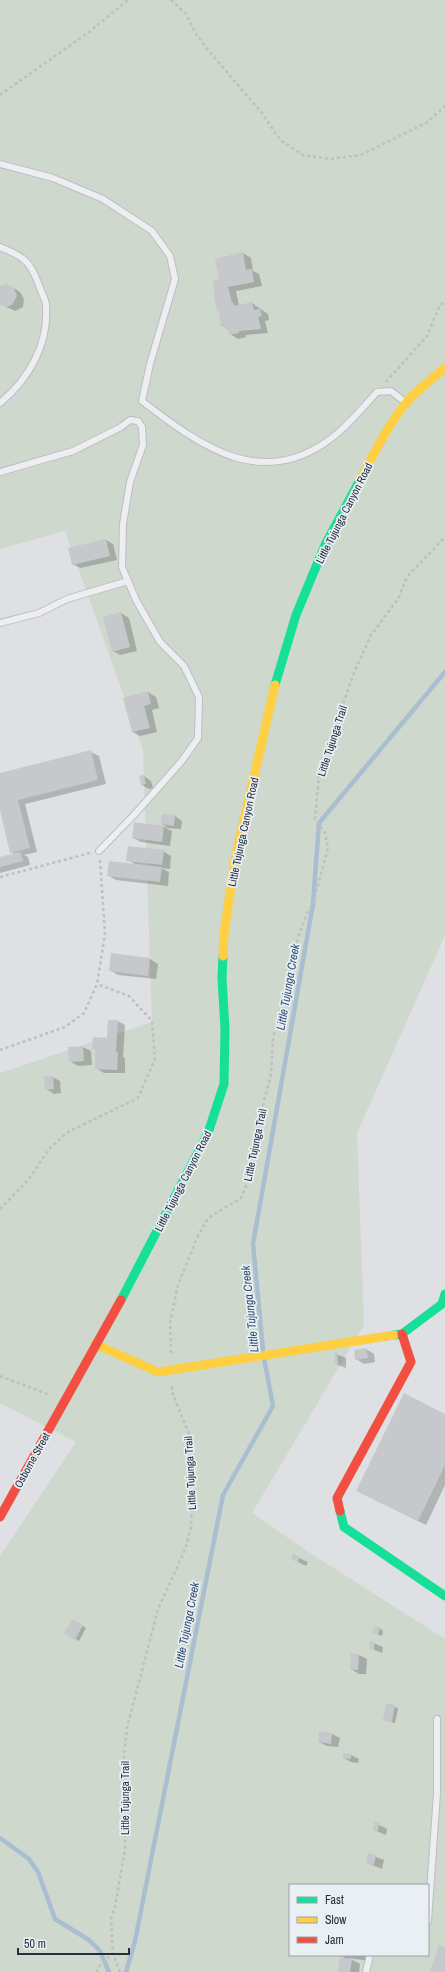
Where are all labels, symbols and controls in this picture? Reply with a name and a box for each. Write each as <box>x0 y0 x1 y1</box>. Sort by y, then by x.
street label: Little Tujunga Canyon Road <box>312 460 376 566</box>
street label: Little Tujunga Trail <box>314 704 350 778</box>
street label: Little Tujunga Canyon Road <box>225 776 261 888</box>
water label: Little Tujunga Creek <box>273 941 304 1032</box>
street label: Little Tujunga Trail <box>240 1107 270 1183</box>
street label: Little Tujunga Canyon Road <box>151 1128 215 1234</box>
water label: Little Tujunga Creek <box>237 1264 263 1353</box>
street label: Osborne Street <box>11 1429 53 1490</box>
street label: Little Tujunga Trail <box>181 1436 199 1510</box>
water label: Little Tujunga Creek <box>171 1579 203 1670</box>
street label: Little Tujunga Trail <box>118 1761 132 1835</box>
legend <box>289 1884 429 1956</box>
text: Fast <box>325 1892 344 1908</box>
text: Slow <box>325 1912 347 1928</box>
scale bar <box>18 1930 129 1956</box>
text: Jam <box>325 1932 344 1948</box>
text: 50 m <box>24 1936 46 1952</box>

